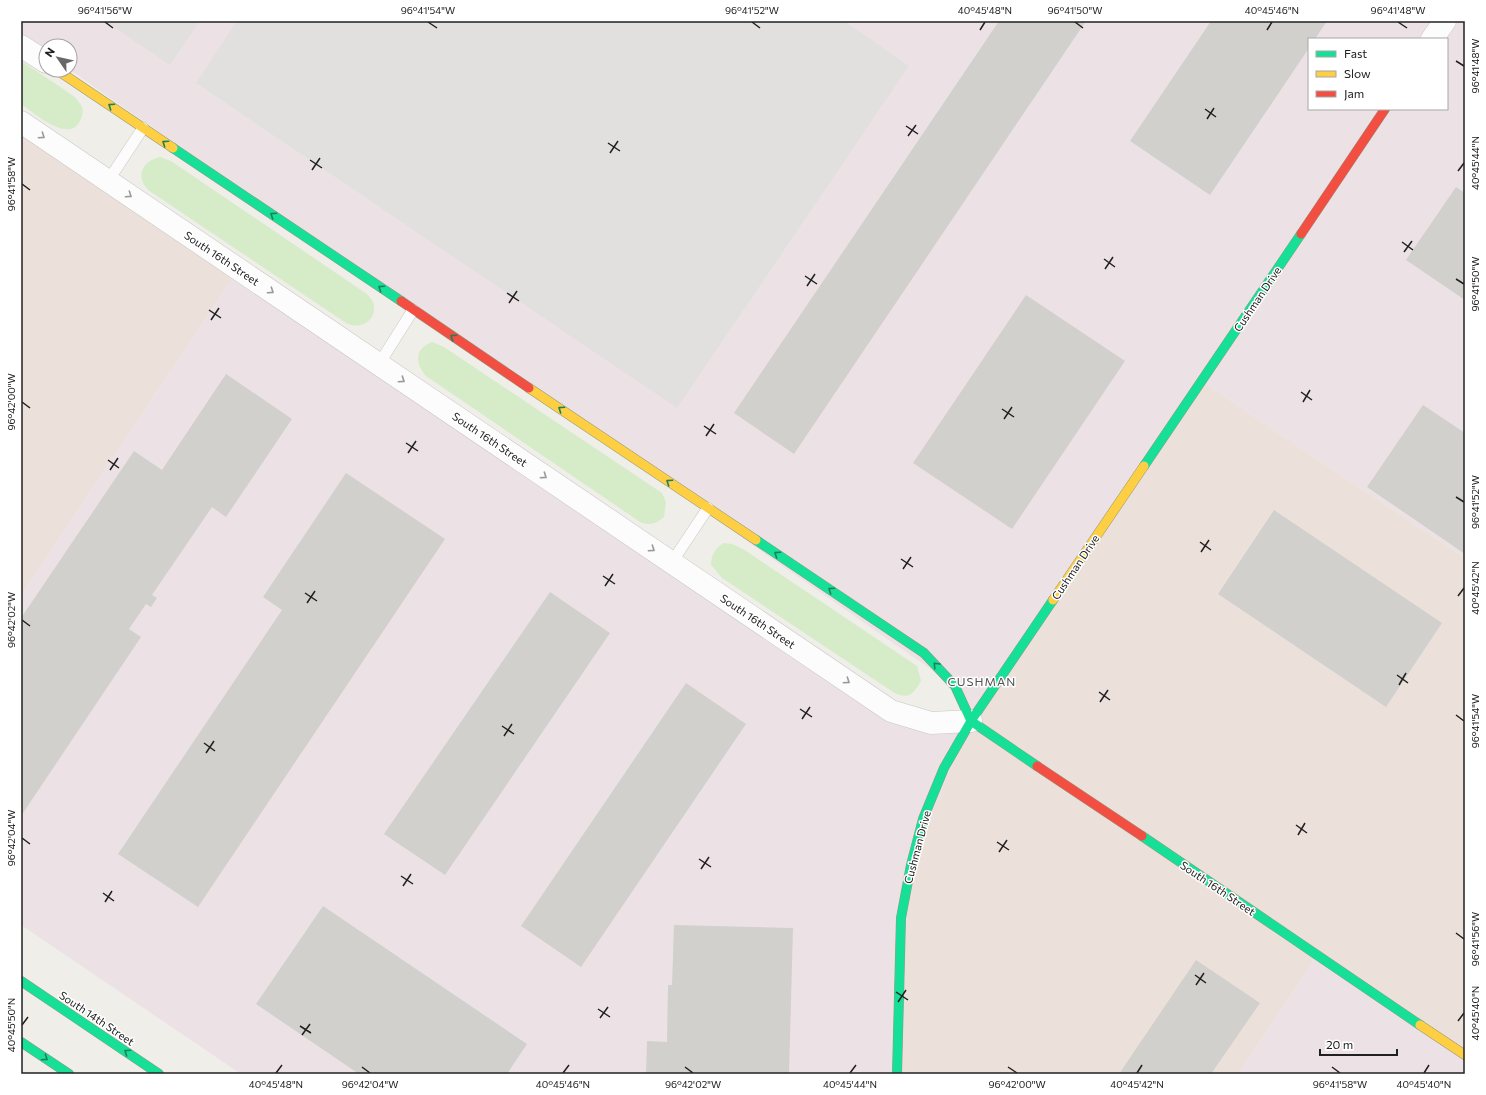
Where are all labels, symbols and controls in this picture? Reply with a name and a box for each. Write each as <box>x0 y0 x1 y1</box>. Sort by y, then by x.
text: 96°41'56"W <box>78 4 132 16</box>
text: 96°41'54"W <box>401 4 455 16</box>
text: 96°41'52"W <box>725 4 779 16</box>
text: 40°45'48"N <box>958 4 1012 16</box>
text: 96°41'50"W <box>1047 4 1103 16</box>
text: 40°45'46"N <box>1245 4 1299 16</box>
text: 96°41'48"W <box>1371 4 1425 16</box>
north arrow <box>38 38 78 78</box>
legend <box>1308 38 1448 110</box>
text: 96°41'48"W <box>1469 39 1481 93</box>
text: N <box>42 45 57 59</box>
text: Fast <box>1344 46 1367 60</box>
text: Slow <box>1344 66 1371 80</box>
text: Jam <box>1344 86 1364 101</box>
one-way arrow <box>108 103 115 111</box>
one-way arrow <box>37 131 44 138</box>
text: 40°45'44"N <box>1469 136 1481 190</box>
one-way arrow <box>163 141 170 148</box>
text: 96°41'58"W <box>5 157 17 211</box>
one-way arrow <box>125 191 132 198</box>
one-way arrow <box>270 212 277 220</box>
street label: South 16th Street <box>182 228 262 288</box>
text: 96°41'50"W <box>1469 256 1481 312</box>
street label: Cushman Drive <box>1231 264 1284 334</box>
one-way arrow <box>378 285 385 293</box>
one-way arrow <box>267 286 274 294</box>
one-way arrow <box>451 335 458 342</box>
text: 96°42'00"W <box>5 373 17 431</box>
one-way arrow <box>397 375 404 382</box>
one-way arrow <box>559 407 566 414</box>
street label: South 16th Street <box>450 409 530 469</box>
one-way arrow <box>540 471 547 479</box>
text: 96°41'52"W <box>1469 475 1481 529</box>
one-way arrow <box>666 479 673 487</box>
street label: Cushman Drive <box>1049 532 1102 602</box>
one-way arrow <box>648 544 655 552</box>
one-way arrow <box>775 552 782 559</box>
text: 40°45'42"N <box>1469 561 1481 615</box>
one-way arrow <box>828 588 835 595</box>
street label: South 16th Street <box>718 591 798 651</box>
text: 96°42'02"W <box>5 592 17 648</box>
one-way arrow <box>933 662 941 670</box>
district label: CUSHMAN <box>948 674 1016 688</box>
one-way arrow <box>843 676 850 684</box>
text: 96°41'54"W <box>1469 694 1481 748</box>
street label: Cushman Drive <box>901 809 933 885</box>
text: 96°42'04"W <box>5 810 17 866</box>
street label: South 16th Street <box>1178 858 1258 918</box>
text: 96°41'56"W <box>1469 912 1481 966</box>
text: 40°45'40"N <box>1469 986 1481 1040</box>
street label: South 14th Street <box>57 988 137 1048</box>
text: 40°45'50"N <box>5 998 17 1052</box>
scale bar <box>1320 1031 1397 1057</box>
text: 20 m <box>1326 1037 1353 1051</box>
one-way arrow <box>124 1050 131 1057</box>
one-way arrow <box>41 1053 48 1061</box>
text: 40°45'48"N <box>249 1078 303 1090</box>
text: 96°42'04"W <box>342 1078 398 1090</box>
text: 40°45'46"N <box>536 1078 590 1090</box>
text: 96°42'02"W <box>665 1078 721 1090</box>
text: 40°45'44"N <box>823 1078 877 1090</box>
text: 96°42'00"W <box>988 1078 1046 1090</box>
text: 40°45'42"N <box>1110 1078 1164 1090</box>
text: 96°41'58"W <box>1313 1078 1367 1090</box>
text: 40°45'40"N <box>1397 1078 1451 1090</box>

